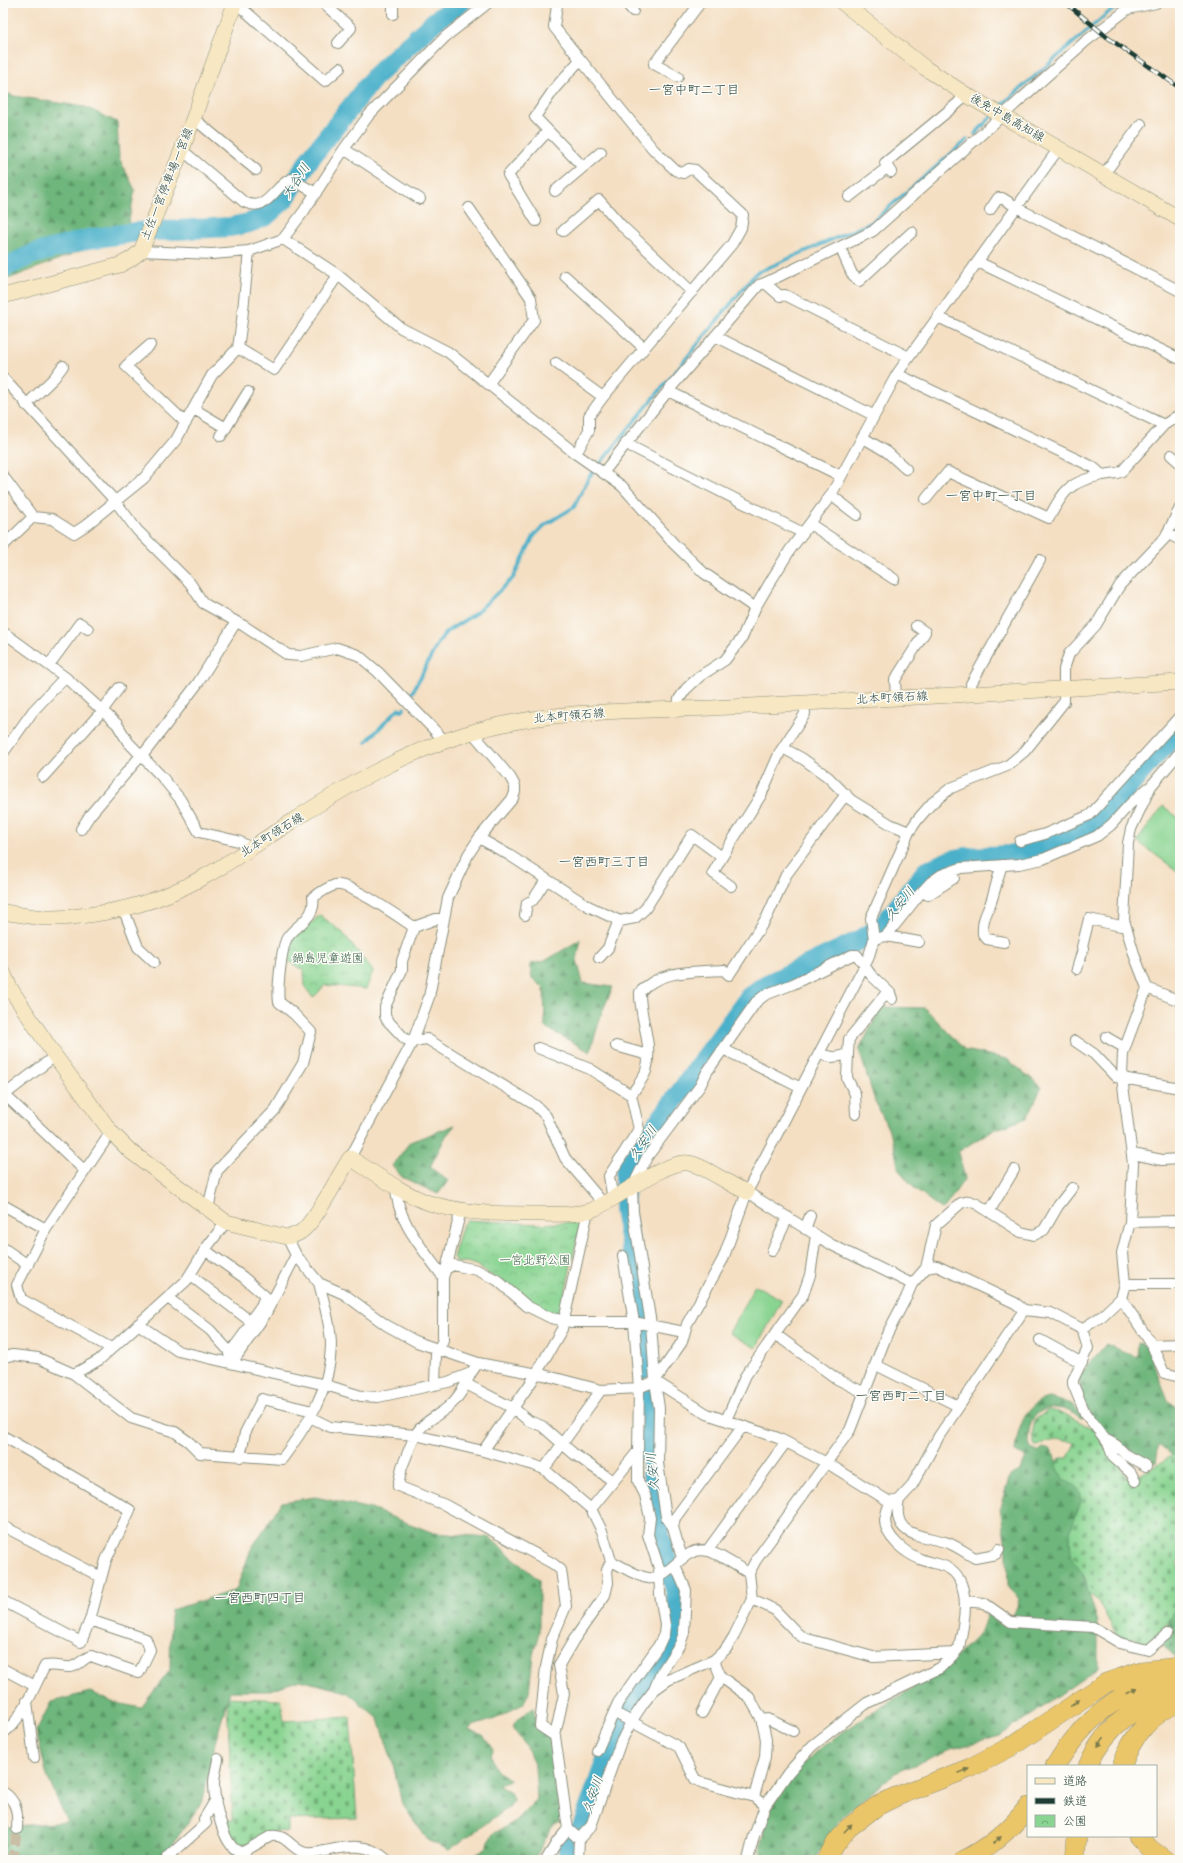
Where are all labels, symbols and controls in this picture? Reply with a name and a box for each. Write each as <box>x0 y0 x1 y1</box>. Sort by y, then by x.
district label: 一宮中町二丁目 <box>648 82 740 98</box>
street label: 後免中島高知線 <box>967 91 1047 145</box>
street label: 土佐一宮停車場一宮線 <box>138 126 196 242</box>
water label: 大谷川 <box>278 160 314 202</box>
district label: 一宮中町一丁目 <box>945 488 1037 504</box>
street label: 北本町領石線 <box>856 689 928 707</box>
street label: 北本町領石線 <box>532 705 606 727</box>
street label: 北本町領石線 <box>237 810 307 860</box>
district label: 一宮西町三丁目 <box>558 854 650 870</box>
water label: 久安川 <box>882 884 918 924</box>
park label: 鍋島児童遊園 <box>292 951 364 966</box>
water label: 久安川 <box>625 1123 661 1163</box>
park label: 一宮北野公園 <box>499 1253 571 1268</box>
district label: 一宮西町二丁目 <box>855 1388 947 1404</box>
water label: 久安川 <box>643 1452 663 1492</box>
district label: 一宮西町四丁目 <box>214 1590 306 1606</box>
one-way arrow <box>1126 1688 1138 1694</box>
one-way arrow <box>1069 1699 1080 1708</box>
one-way arrow <box>1097 1736 1105 1747</box>
legend <box>1027 1765 1157 1837</box>
one-way arrow <box>958 1767 970 1773</box>
water label: 久安川 <box>579 1774 607 1816</box>
text: 道路 <box>1063 1774 1087 1789</box>
text: 鉄道 <box>1063 1794 1087 1809</box>
text: 公園 <box>1063 1814 1087 1829</box>
one-way arrow <box>844 1823 853 1833</box>
one-way arrow <box>992 1835 1003 1844</box>

